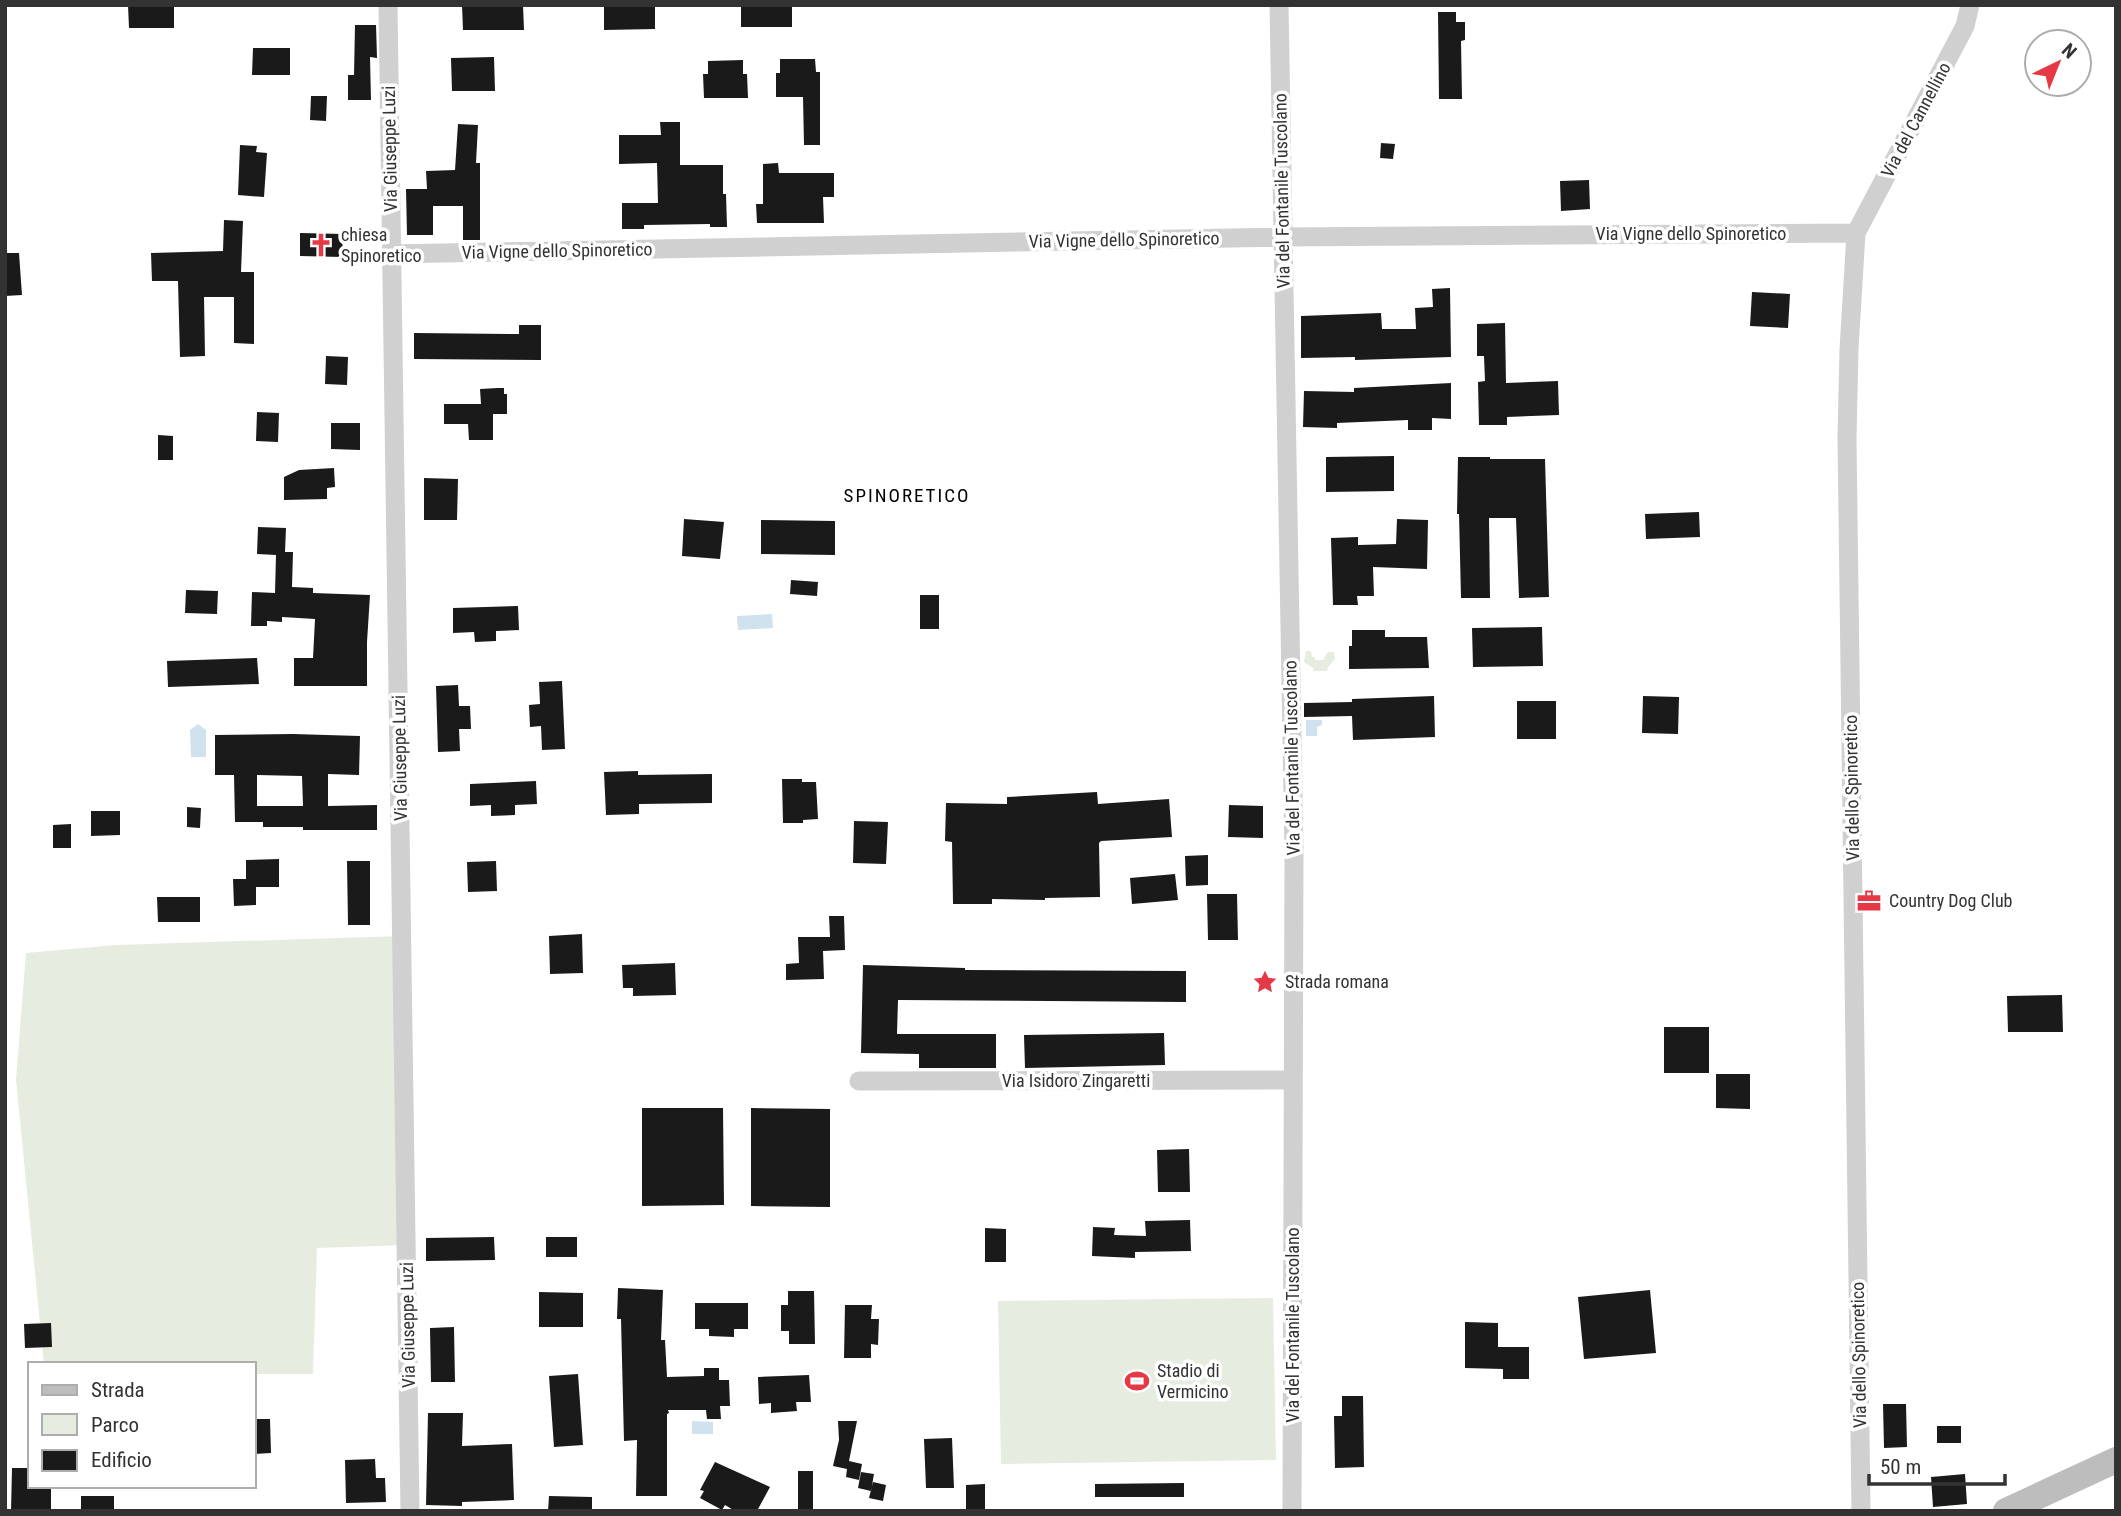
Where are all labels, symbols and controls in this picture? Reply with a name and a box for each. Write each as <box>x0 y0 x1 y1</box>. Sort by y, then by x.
north arrow <box>2023 28 2093 98</box>
text: N <box>2057 39 2081 63</box>
street label: Via del Cannellino <box>1876 59 1955 181</box>
street label: Via Giuseppe Luzi <box>378 86 401 212</box>
street label: Via del Fontanile Tuscolano <box>1269 93 1294 289</box>
street label: Via Vigne dello Spinoretico <box>1596 223 1786 244</box>
place label: chiesa Spinoretico <box>341 224 422 266</box>
street label: Via Vigne dello Spinoretico <box>1028 227 1220 252</box>
church icon: chiesa Spinoretico <box>307 231 335 259</box>
street label: Via Vigne dello Spinoretico <box>461 238 653 263</box>
district label: SPINORETICO <box>844 484 970 507</box>
street label: Via del Fontanile Tuscolano <box>1279 660 1304 856</box>
street label: Via Giuseppe Luzi <box>388 695 411 821</box>
street label: Via dello Spinoretico <box>1840 715 1863 861</box>
office icon: Country Dog Club <box>1855 887 1883 915</box>
place label: Country Dog Club <box>1889 890 2013 911</box>
place icon: Strada romana <box>1251 968 1279 996</box>
place label: Strada romana <box>1285 971 1389 992</box>
street label: Via Isidoro Zingaretti <box>1002 1070 1150 1091</box>
street label: Via del Fontanile Tuscolano <box>1282 1227 1303 1423</box>
street label: Via Giuseppe Luzi <box>396 1262 419 1388</box>
street label: Via dello Spinoretico <box>1847 1282 1870 1428</box>
place label: Stadio di Vermicino <box>1157 1360 1229 1402</box>
legend <box>28 1362 256 1488</box>
sports icon: Stadio di Vermicino <box>1123 1367 1151 1395</box>
text: Strada <box>91 1378 145 1402</box>
text: Parco <box>91 1413 139 1437</box>
scale bar <box>1869 1442 2006 1486</box>
text: Edificio <box>91 1448 152 1472</box>
text: 50 m <box>1880 1455 1921 1479</box>

